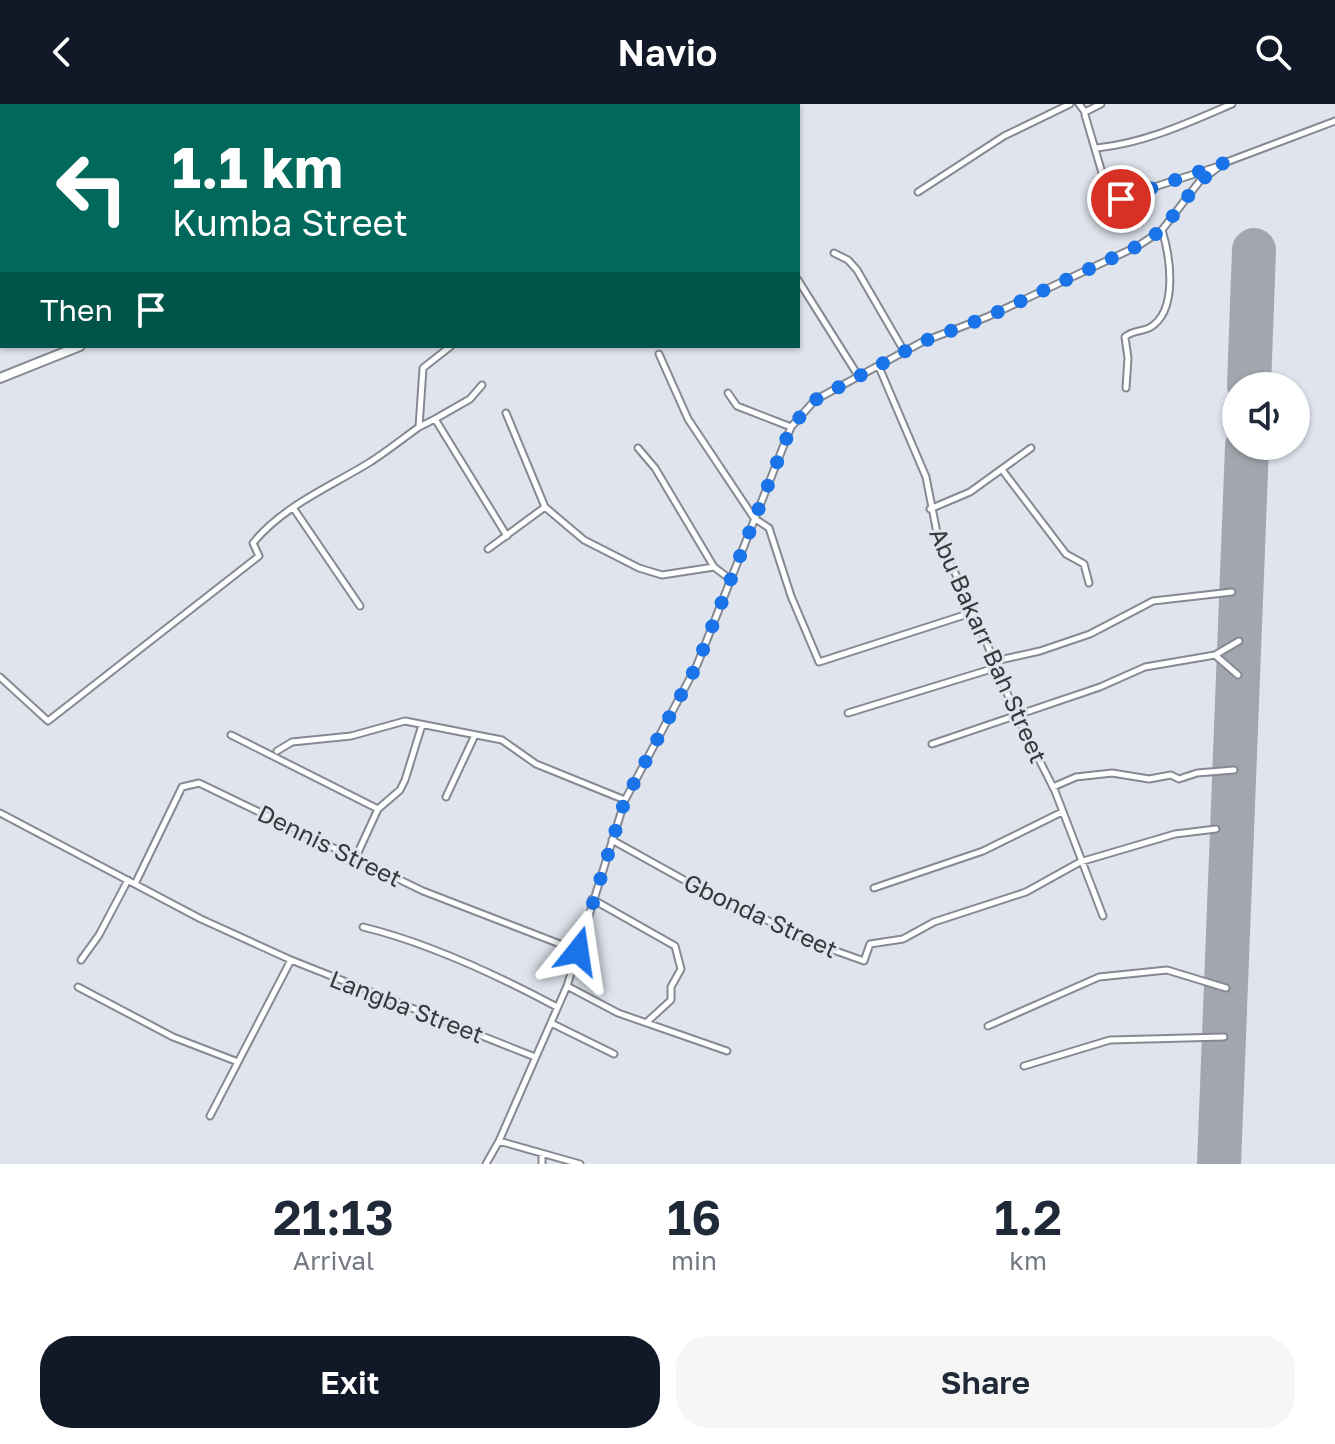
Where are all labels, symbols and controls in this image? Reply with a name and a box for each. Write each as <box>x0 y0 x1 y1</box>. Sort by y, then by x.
icon: back <box>40 30 84 74</box>
icon: search <box>1251 30 1295 74</box>
text: Navio <box>618 31 717 74</box>
text: 1.1 km <box>172 133 343 200</box>
icon: left <box>40 136 144 240</box>
pin <box>1087 165 1155 233</box>
icon: arrive <box>1099 177 1143 221</box>
text: Kumba Street <box>172 201 408 244</box>
icon: arrive <box>129 288 173 332</box>
text: Then <box>40 292 113 328</box>
map controls <box>1222 372 1310 460</box>
button: sound <box>1222 372 1310 460</box>
street label: Abu Bakarr Bah Street <box>924 523 1054 767</box>
street label: Dennis Street <box>253 798 407 892</box>
street label: Gbonda Street <box>680 867 842 963</box>
position arrow <box>536 909 620 993</box>
street label: Langba Street <box>326 963 488 1049</box>
text: 21:13 <box>273 1188 394 1246</box>
text: 16 <box>667 1188 721 1246</box>
text: 1.2 <box>994 1188 1062 1246</box>
text: Arrival <box>293 1245 374 1276</box>
text: min <box>671 1245 717 1276</box>
text: km <box>1009 1245 1047 1276</box>
button: Exit <box>40 1336 660 1428</box>
button: Share <box>676 1336 1295 1428</box>

